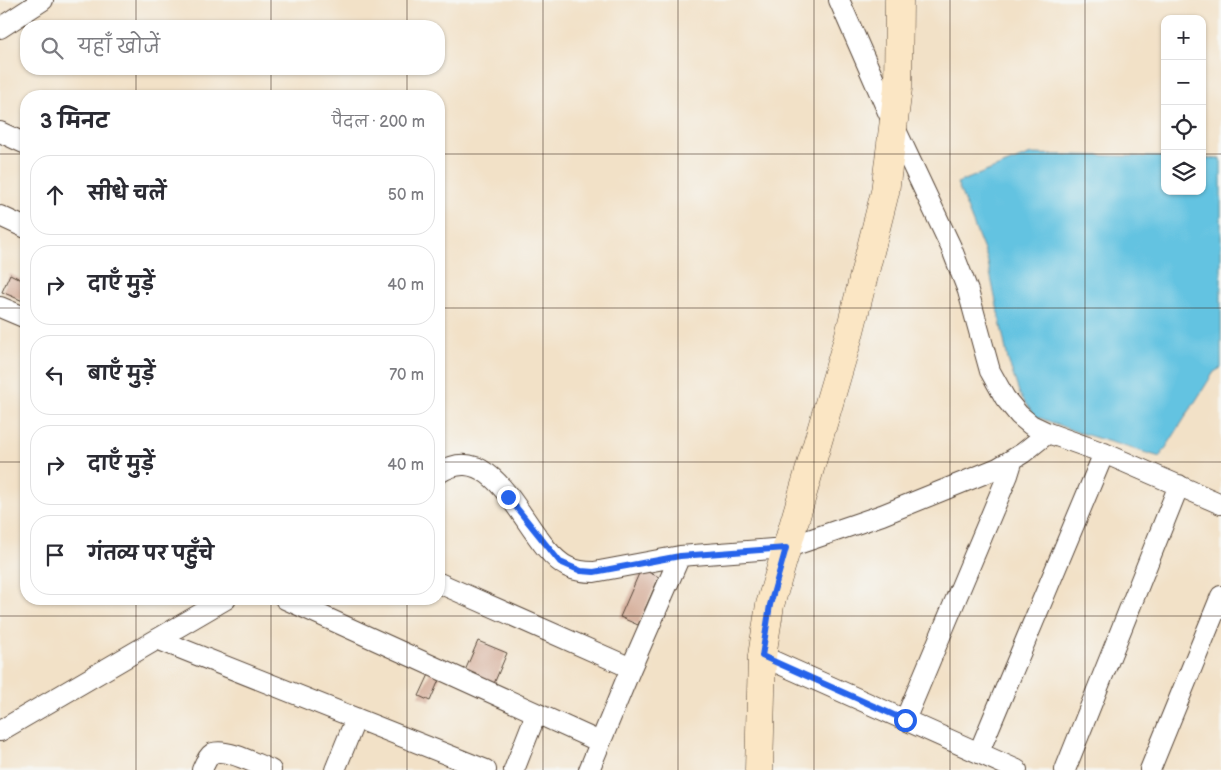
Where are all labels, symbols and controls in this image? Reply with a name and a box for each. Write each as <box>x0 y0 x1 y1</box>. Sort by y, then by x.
map controls <box>1161 15 1206 195</box>
button: + <box>1161 15 1206 60</box>
search box <box>20 20 445 75</box>
icon: search <box>38 34 66 62</box>
text: यहाँ खोजें <box>78 36 160 59</box>
button: − <box>1161 60 1206 105</box>
button: locate <box>1161 105 1206 150</box>
text: 3 मिनट <box>40 109 109 134</box>
text: पैदल · 200 m <box>332 113 425 132</box>
button: layers <box>1161 150 1206 195</box>
icon: ahead <box>41 181 69 209</box>
text: सीधे चलें <box>88 183 166 206</box>
text: 50 m <box>388 186 424 205</box>
icon: right <box>41 271 69 299</box>
text: दाएँ मुड़ें <box>88 273 154 296</box>
text: 40 m <box>387 276 424 295</box>
icon: left <box>41 361 69 389</box>
text: बाएँ मुड़ें <box>88 363 155 386</box>
text: 70 m <box>389 366 424 385</box>
icon: right <box>41 451 69 479</box>
text: दाएँ मुड़ें <box>88 453 154 476</box>
text: 40 m <box>387 456 424 475</box>
route end <box>497 486 520 509</box>
icon: arrive <box>41 541 69 569</box>
text: गंतव्य पर पहुँचे <box>88 543 214 566</box>
route start <box>894 709 917 732</box>

